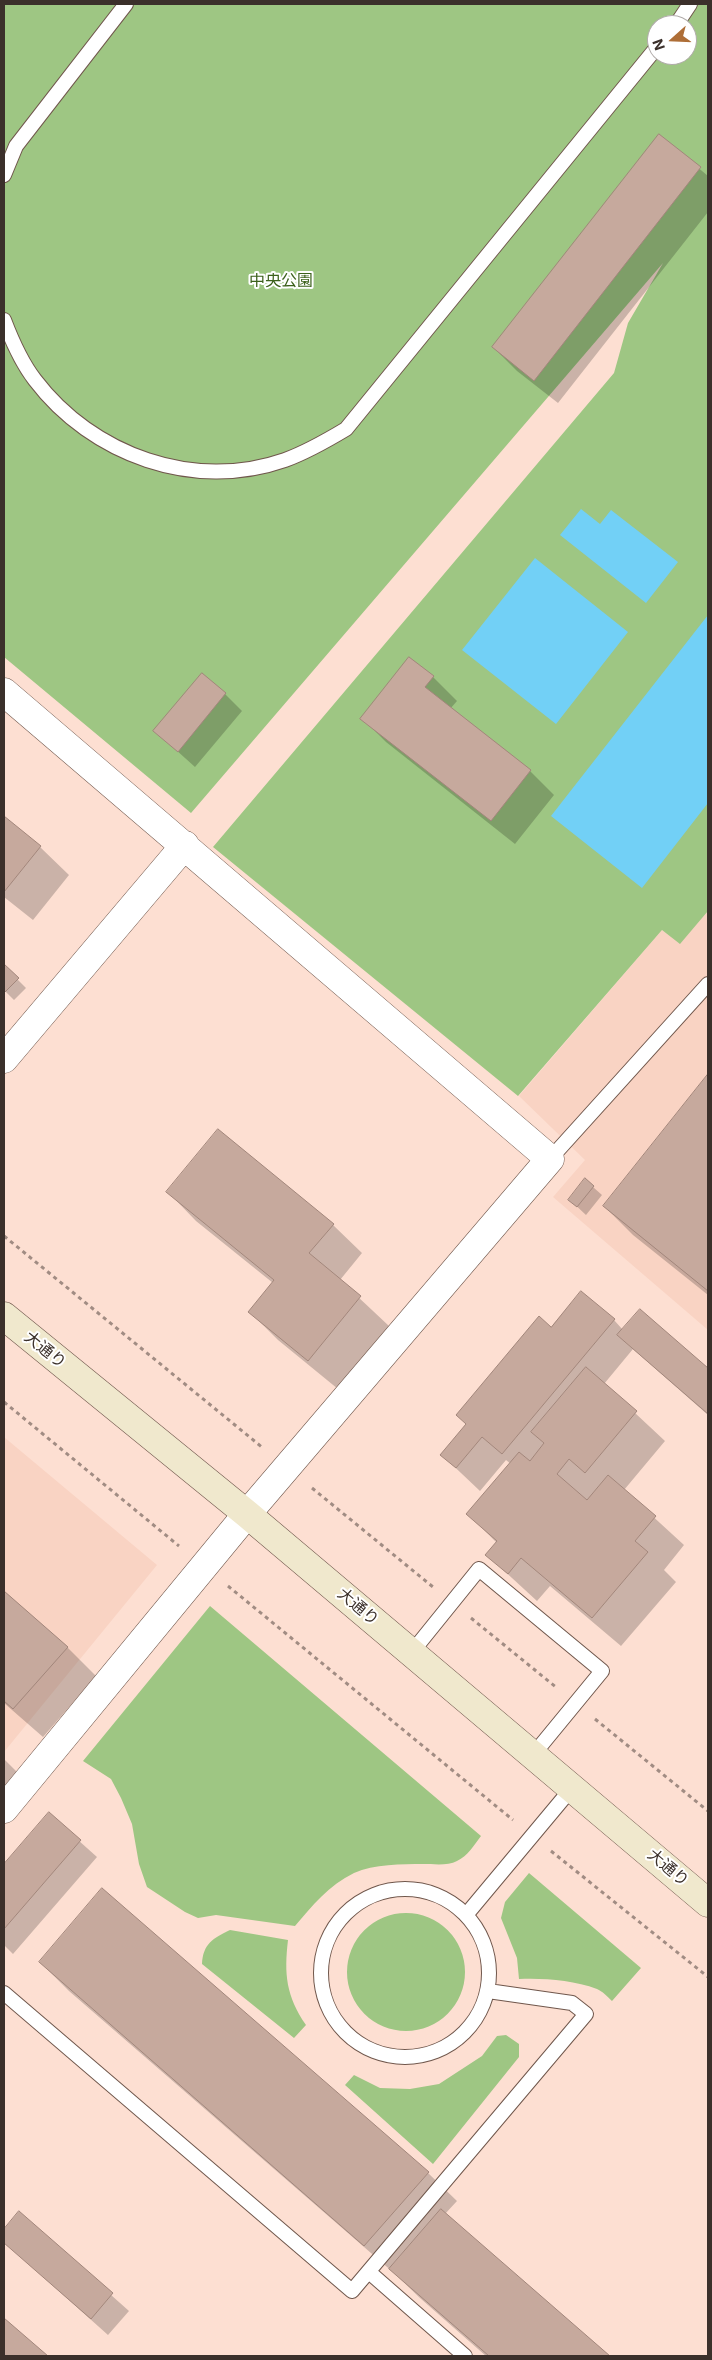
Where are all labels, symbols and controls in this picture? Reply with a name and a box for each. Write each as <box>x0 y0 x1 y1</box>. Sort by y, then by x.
north arrow <box>647 15 697 65</box>
text: N <box>649 37 668 53</box>
park label: 中央公園 <box>249 271 313 291</box>
street label: 大通り <box>20 1327 70 1373</box>
street label: 大通り <box>333 1584 383 1630</box>
street label: 大通り <box>643 1845 693 1891</box>

